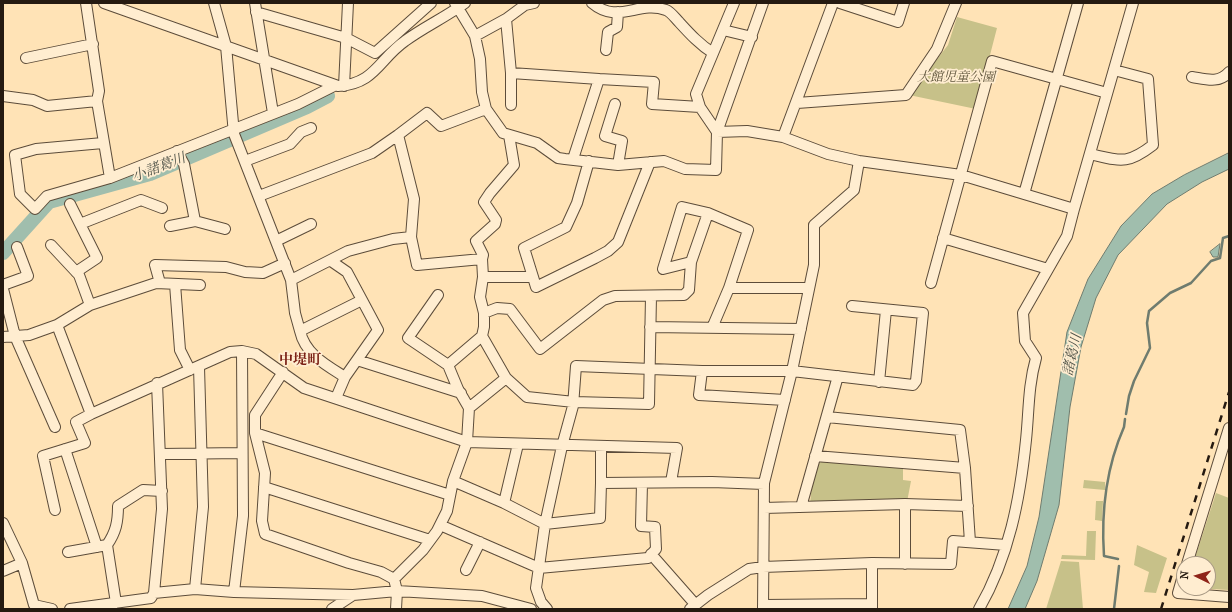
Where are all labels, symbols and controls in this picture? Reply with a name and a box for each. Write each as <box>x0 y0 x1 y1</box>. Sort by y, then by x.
park label: 大館児童公園 <box>917 70 995 86</box>
water label: 小諸葛川 <box>130 150 188 186</box>
water label: 諸葛川 <box>1060 333 1086 377</box>
district label: 中堤町 <box>279 353 321 369</box>
north arrow <box>1176 556 1216 596</box>
text: N <box>1178 570 1191 580</box>

